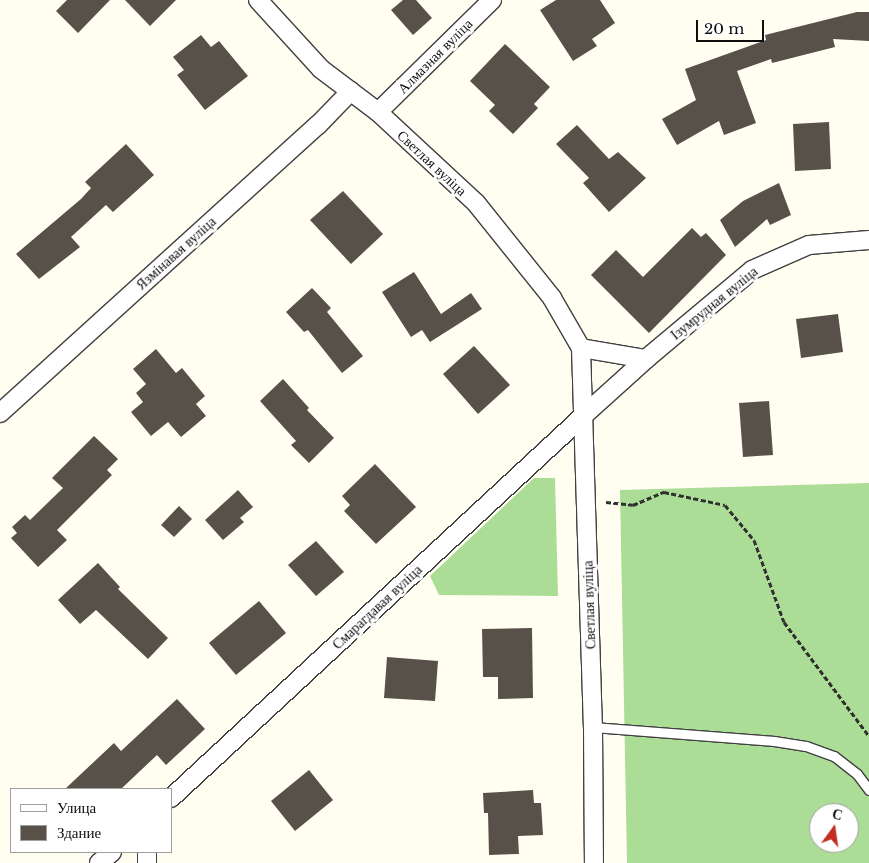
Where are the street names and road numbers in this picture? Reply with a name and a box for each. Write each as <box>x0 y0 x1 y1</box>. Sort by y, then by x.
street label: Алмазная вуліца <box>394 15 476 97</box>
street label: Светлая вуліца <box>394 127 470 199</box>
street label: Язмінавая вуліца <box>133 213 219 293</box>
street label: Ізумрудная вуліца <box>667 263 761 343</box>
street label: Светлая вуліца <box>579 560 599 650</box>
street label: Смарагдавая вуліца <box>329 561 425 653</box>

